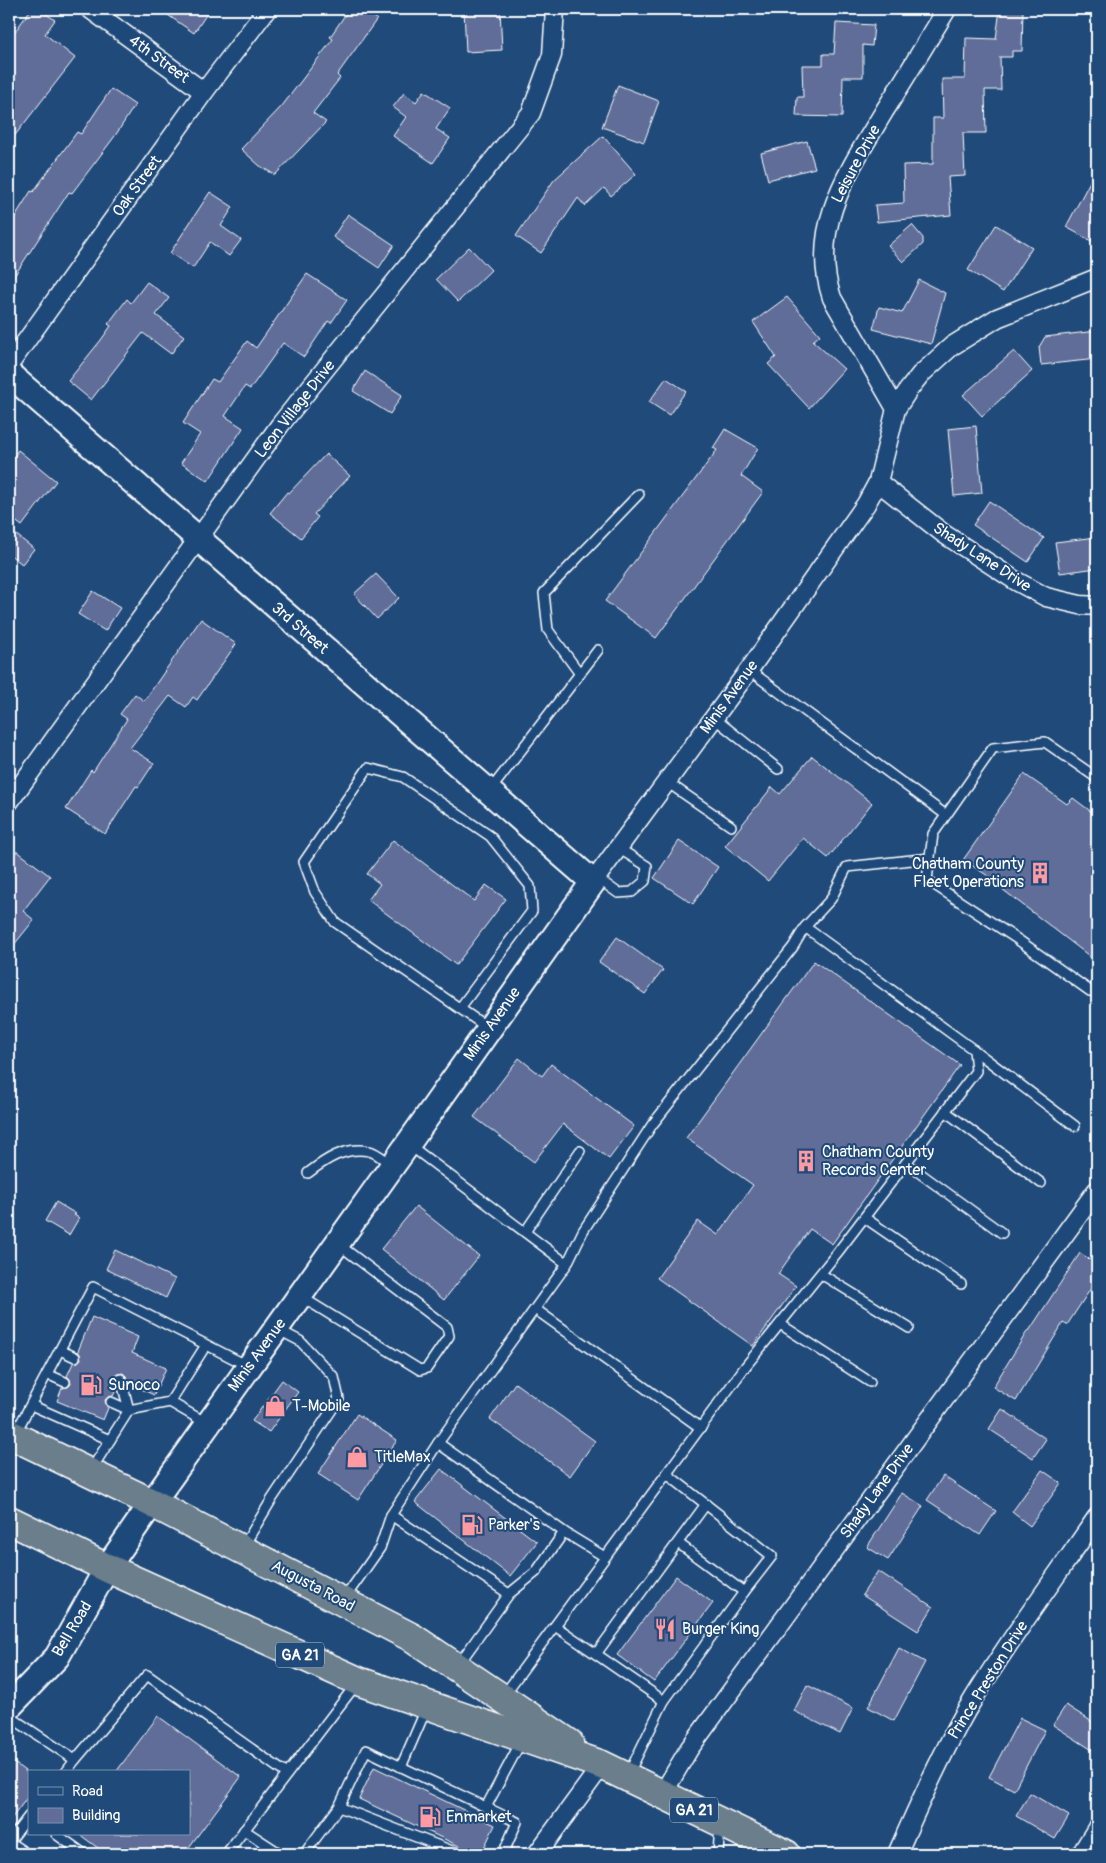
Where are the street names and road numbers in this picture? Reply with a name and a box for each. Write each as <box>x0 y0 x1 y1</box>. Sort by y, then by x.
street label: 4th Street <box>125 30 194 88</box>
street label: Leisure Drive <box>827 121 885 206</box>
street label: Oak Street <box>108 151 166 221</box>
street label: Leon Village Drive <box>251 356 340 462</box>
street label: Shady Lane Drive <box>929 518 1035 596</box>
street label: 3rd Street <box>267 598 333 659</box>
street label: Minis Avenue <box>696 656 762 738</box>
street label: Minis Avenue <box>459 983 525 1065</box>
street label: Minis Avenue <box>224 1314 290 1396</box>
street label: Shady Lane Drive <box>836 1439 918 1543</box>
street label: Augusta Road <box>268 1556 358 1616</box>
street label: Bell Road <box>48 1598 96 1660</box>
street label: Prince Preston Drive <box>943 1617 1033 1743</box>
road number: GA 21 <box>276 1642 324 1668</box>
road number: GA 21 <box>670 1798 718 1822</box>

